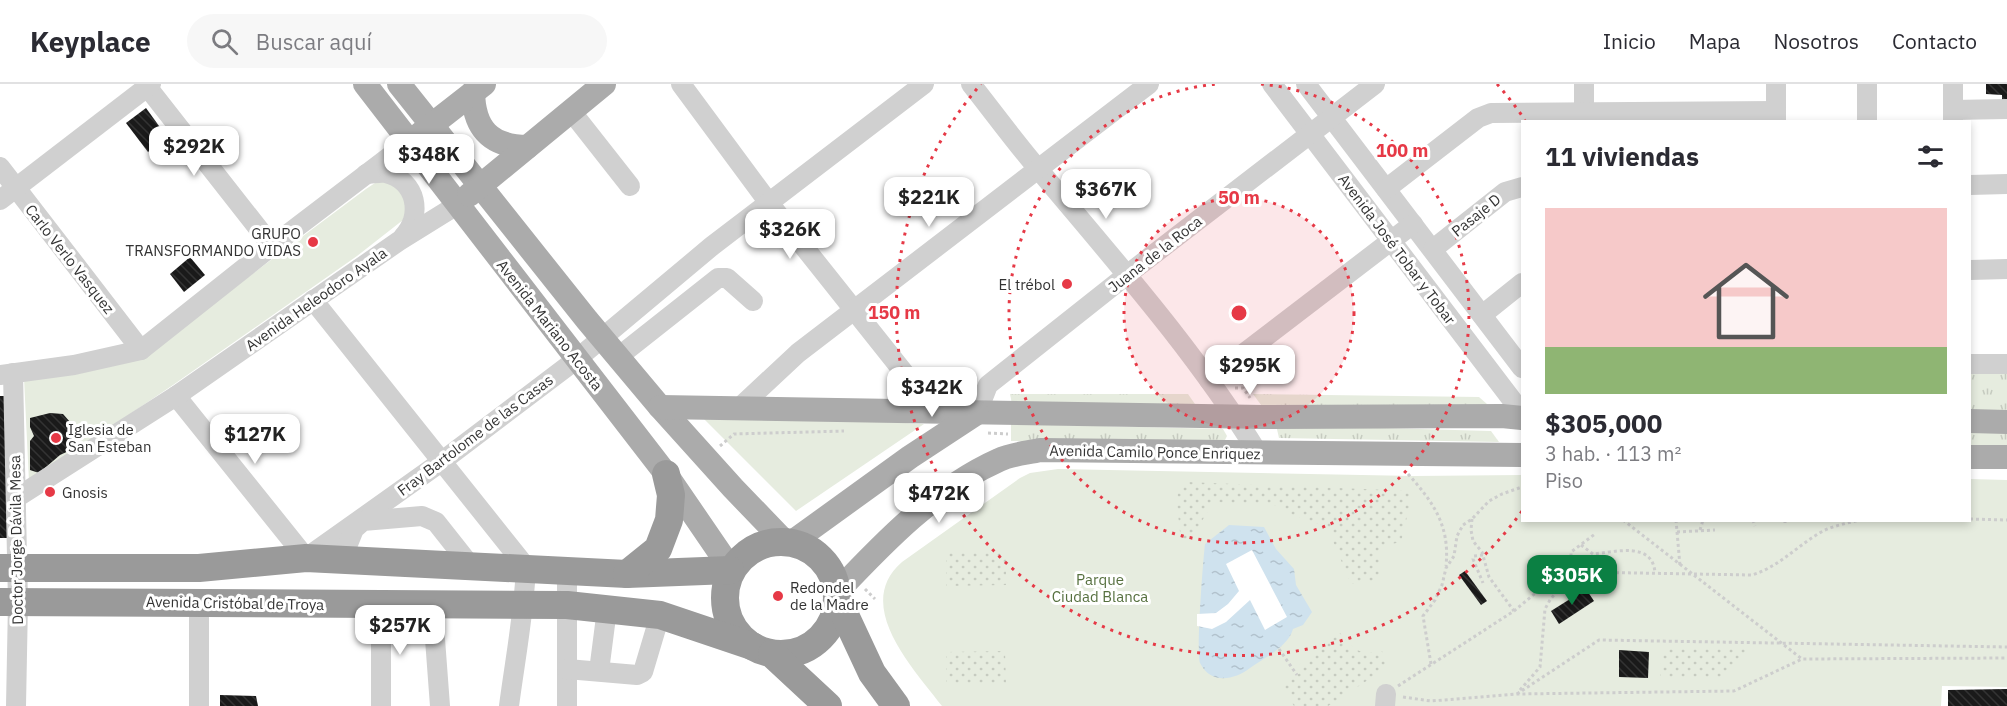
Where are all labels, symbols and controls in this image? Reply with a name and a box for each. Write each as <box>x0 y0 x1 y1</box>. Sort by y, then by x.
search box <box>187 14 607 68</box>
text: Keyplace <box>30 23 151 60</box>
icon: search <box>208 25 241 58</box>
text: Buscar aquí <box>256 27 372 56</box>
text: Inicio <box>1603 27 1656 55</box>
text: Mapa <box>1689 27 1741 55</box>
text: Nosotros <box>1774 27 1859 55</box>
text: Contacto <box>1892 27 1977 55</box>
pin: $292K <box>152 126 236 177</box>
text: $292K <box>163 132 225 159</box>
pin: $348K <box>387 134 471 185</box>
text: 100 m <box>1376 139 1428 162</box>
text: 11 viviendas <box>1545 139 1699 173</box>
text: $348K <box>398 140 460 167</box>
icon: filters <box>1914 140 1947 173</box>
pin: $367K <box>1064 169 1148 220</box>
street label: Avenida José Tobar y Tobar <box>1334 170 1460 328</box>
text: $367K <box>1075 175 1137 202</box>
pin: $221K <box>887 177 971 228</box>
text: $221K <box>898 183 960 210</box>
text: 50 m <box>1218 186 1260 209</box>
street label: Pasaje D <box>1448 189 1504 241</box>
street label: Carlo Verlo Vasquez <box>21 200 119 318</box>
pin: $326K <box>748 209 832 260</box>
street label: Juana de la Roca <box>1104 212 1206 296</box>
text: $326K <box>759 215 821 242</box>
place label: GRUPO TRANSFORMANDO VIDAS <box>126 224 301 260</box>
marker: GRUPO TRANSFORMANDO VIDAS <box>306 235 320 249</box>
street label: Avenida Heleodoro Ayala <box>242 243 390 355</box>
icon: home <box>1692 247 1800 355</box>
street label: Avenida Mariano Acosta <box>493 256 607 394</box>
place label: El trébol <box>999 275 1055 294</box>
marker: El trébol <box>1060 277 1074 291</box>
text: 150 m <box>868 301 920 324</box>
centre of rings <box>1229 303 1249 323</box>
pin: $295K <box>1208 345 1292 396</box>
text: $295K <box>1219 351 1281 378</box>
pin: $342K <box>890 367 974 418</box>
street label: Fray Bartolome de las Casas <box>393 370 557 500</box>
text: $342K <box>901 373 963 400</box>
text: $305,000 <box>1545 406 1662 440</box>
pin: $127K <box>213 414 297 465</box>
place label: Iglesia de San Esteban <box>68 420 151 456</box>
text: $127K <box>224 420 286 447</box>
marker: Iglesia de San Esteban <box>49 431 63 445</box>
text: 3 hab. · 113 m² <box>1545 440 1681 467</box>
street label: Avenida Camilo Ponce Enriquez <box>1049 441 1261 463</box>
street label: Doctor Jorge Dávila Mesa <box>5 455 27 625</box>
text: Piso <box>1545 467 1583 494</box>
pin: $472K <box>897 473 981 524</box>
text: $472K <box>908 479 970 506</box>
place label: Gnosis <box>62 483 108 502</box>
marker: Gnosis <box>43 485 57 499</box>
pin: $305K <box>1530 555 1614 606</box>
text: $305K <box>1541 561 1603 588</box>
park label: Parque Ciudad Blanca <box>1052 570 1148 606</box>
place label: Redondel de la Madre <box>790 578 869 614</box>
marker: Redondel de la Madre <box>771 589 785 603</box>
street label: Avenida Cristóbal de Troya <box>146 592 324 614</box>
pin: $257K <box>358 605 442 656</box>
text: $257K <box>369 611 431 638</box>

